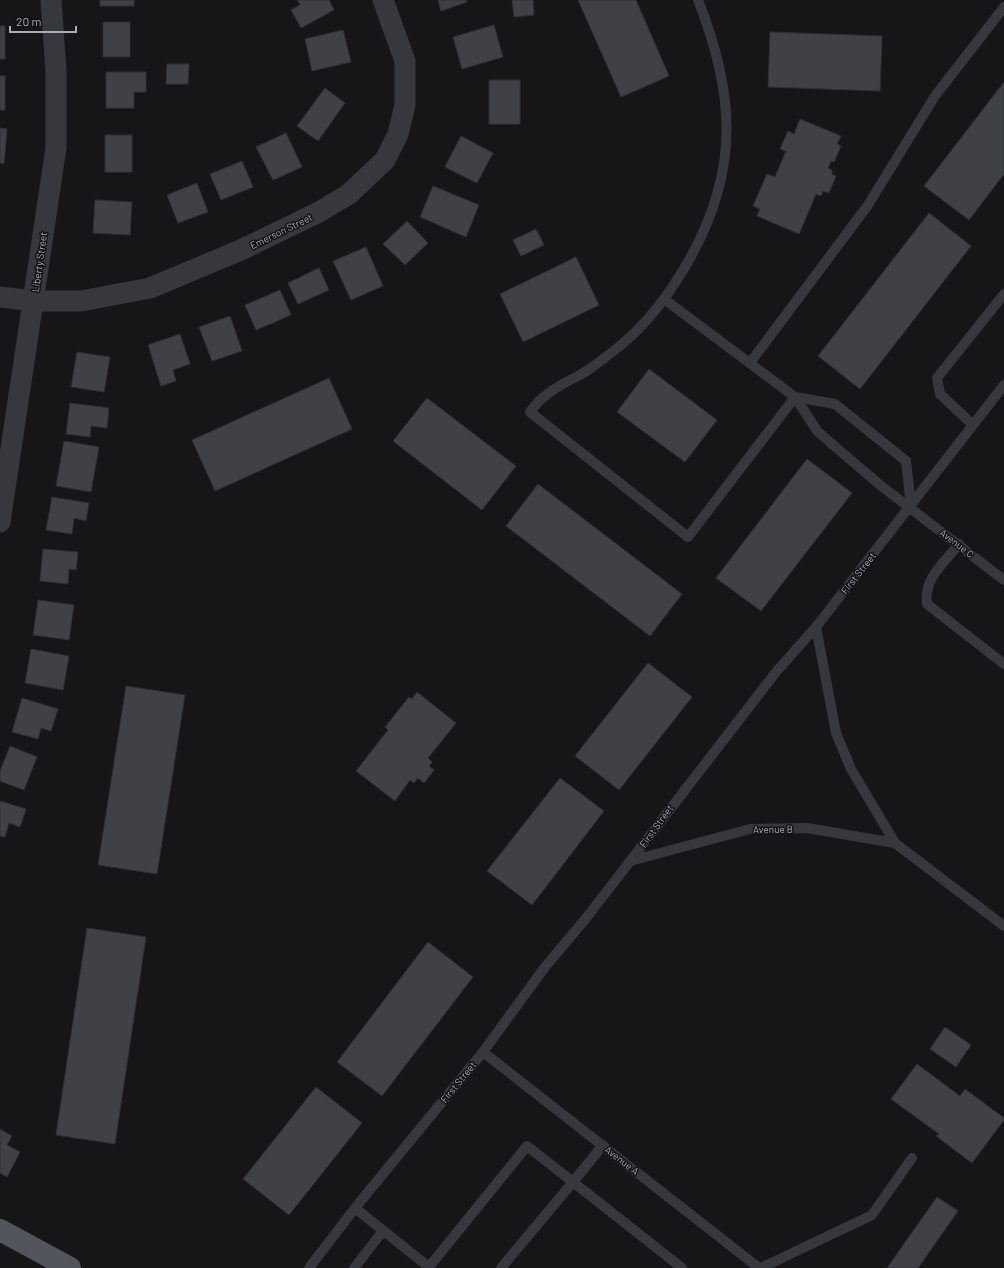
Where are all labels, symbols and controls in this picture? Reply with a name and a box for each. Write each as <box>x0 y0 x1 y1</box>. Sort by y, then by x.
scale bar <box>10 8 76 34</box>
text: 20 m <box>16 14 42 28</box>
street label: Emerson Street <box>248 211 315 251</box>
street label: Liberty Street <box>29 231 49 293</box>
street label: Avenue C <box>938 526 976 560</box>
street label: First Street <box>838 549 878 596</box>
street label: First Street <box>637 802 676 850</box>
street label: Avenue B <box>753 823 793 835</box>
street label: First Street <box>438 1059 478 1105</box>
street label: Avenue A <box>603 1143 641 1177</box>

